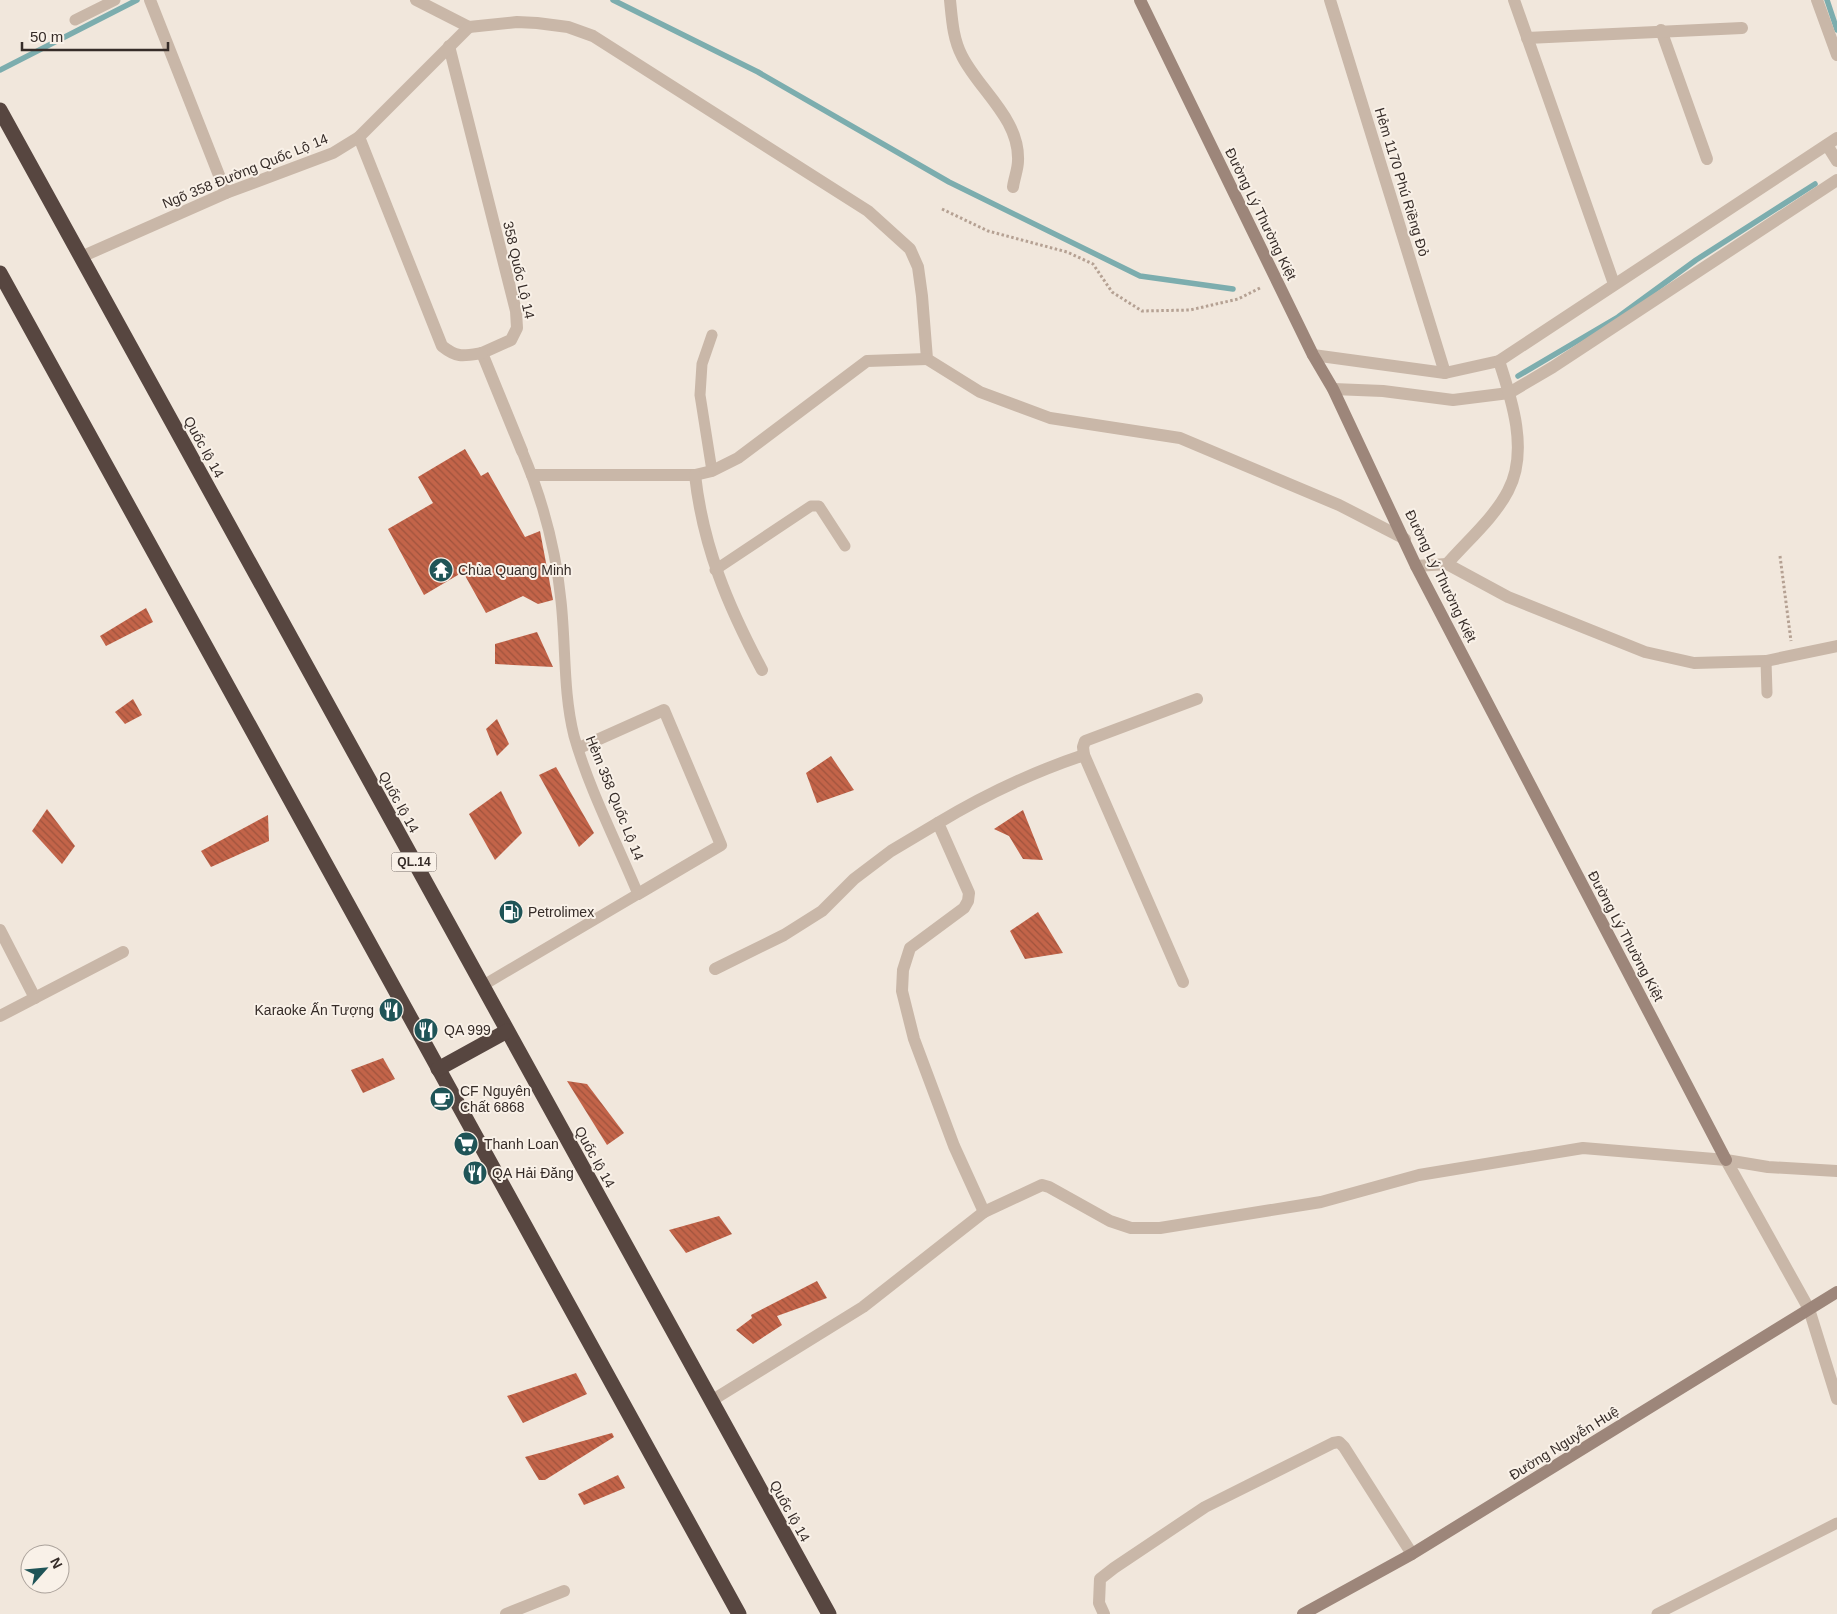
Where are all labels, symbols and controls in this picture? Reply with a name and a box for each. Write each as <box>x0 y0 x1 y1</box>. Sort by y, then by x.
scale bar <box>22 20 169 52</box>
text: 50 m <box>30 28 63 45</box>
street label: Hẻm 1170 Phú Riềng Đỏ <box>1372 106 1432 258</box>
street label: Ngõ 358 Đường Quốc Lộ 14 <box>160 130 330 212</box>
street label: Đường Lý Thường Kiệt <box>1222 145 1300 283</box>
street label: 358 Quốc Lộ 14 <box>500 220 538 321</box>
street label: Quốc lộ 14 <box>181 414 228 481</box>
street label: Đường Lý Thường Kiệt <box>1402 507 1480 645</box>
temple icon: Chùa Quang Minh <box>428 557 454 583</box>
place label: Chùa Quang Minh <box>458 562 572 578</box>
street label: Hẻm 358 Quốc Lộ 14 <box>583 733 647 863</box>
street label: Quốc lộ 14 <box>376 769 423 836</box>
road number: QL.14 <box>392 852 436 872</box>
street label: Đường Lý Thường Kiệt <box>1585 868 1667 1004</box>
fuel station icon: Petrolimex <box>498 899 524 925</box>
place label: Petrolimex <box>528 904 594 920</box>
restaurant icon: Karaoke Ấn Tượng <box>378 997 404 1023</box>
place label: Karaoke Ấn Tượng <box>255 1002 374 1018</box>
restaurant icon: QA 999 <box>413 1017 439 1043</box>
place label: QA 999 <box>444 1022 491 1038</box>
place label: CF Nguyên Chất 6868 <box>460 1083 531 1115</box>
cafe icon: CF Nguyên Chất 6868 <box>429 1086 455 1112</box>
street label: Quốc lộ 14 <box>572 1124 619 1191</box>
supermarket icon: Thanh Loan <box>453 1131 479 1157</box>
place label: Thanh Loan <box>484 1136 559 1152</box>
restaurant icon: QA Hải Đăng <box>462 1160 488 1186</box>
place label: QA Hải Đăng <box>492 1165 574 1181</box>
street label: Đường Nguyễn Huệ <box>1506 1403 1622 1483</box>
street label: Quốc lộ 14 <box>767 1478 814 1545</box>
north arrow <box>20 1544 70 1594</box>
text: N <box>47 1555 66 1571</box>

